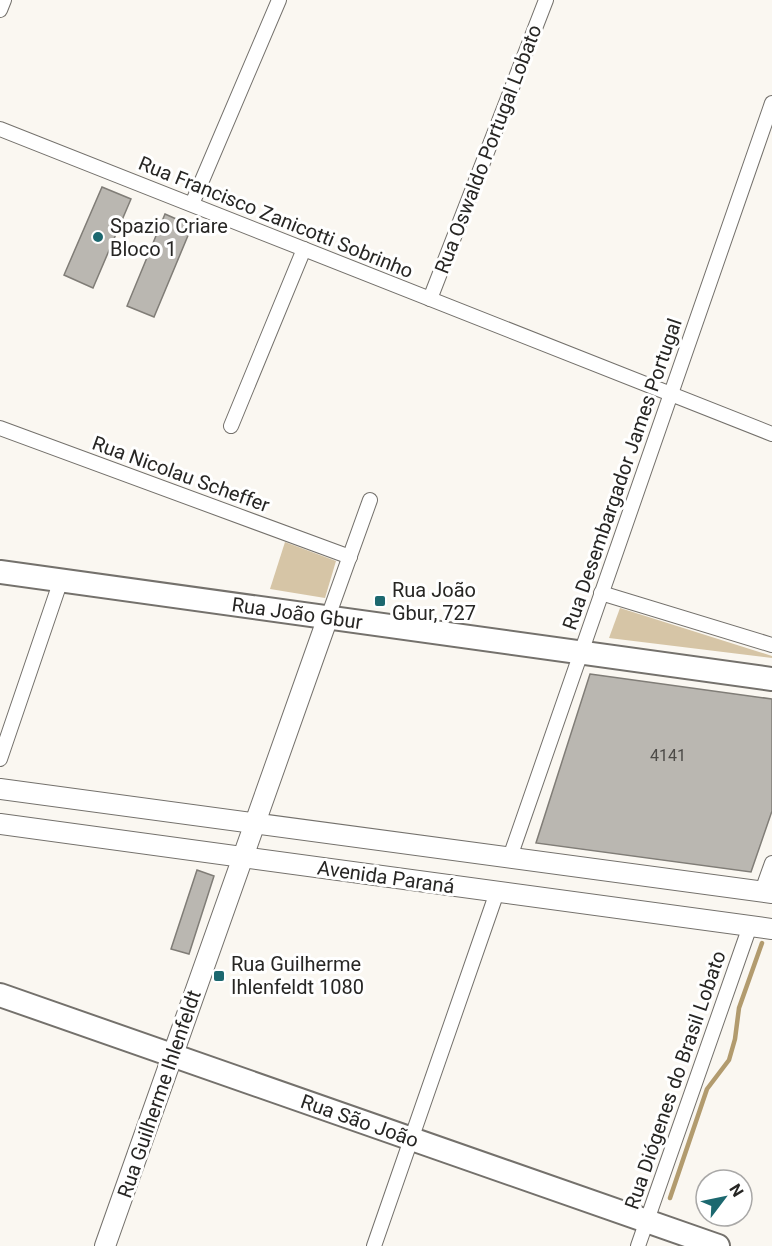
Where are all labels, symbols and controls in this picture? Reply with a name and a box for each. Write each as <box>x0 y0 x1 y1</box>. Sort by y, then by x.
street label: Rua Oswaldo Portugal Lobato <box>429 21 547 277</box>
street label: Rua Francisco Zanicotti Sobrinho <box>135 151 417 283</box>
place label: Spazio Criare Bloco 1 <box>110 214 228 261</box>
marker: Spazio Criare Bloco 1 <box>91 230 105 244</box>
street label: Rua Desembargador James Portugal <box>557 315 687 633</box>
street label: Rua Nicolau Scheffer <box>89 431 273 517</box>
place label: Rua João Gbur, 727 <box>392 578 476 625</box>
street label: Rua João Gbur <box>230 592 364 634</box>
marker: Rua João Gbur, 727 <box>373 594 387 608</box>
house number: 4141 <box>650 746 686 765</box>
street label: Avenida Paraná <box>316 855 456 899</box>
street label: Rua Diógenes do Brasil Lobato <box>619 948 731 1212</box>
place label: Rua Guilherme Ihlenfeldt 1080 <box>231 952 364 999</box>
marker: Rua Guilherme Ihlenfeldt 1080 <box>212 969 226 983</box>
street label: Rua Guilherme Ihlenfeldt <box>112 987 206 1201</box>
street label: Rua São João <box>298 1089 422 1152</box>
north arrow <box>694 1168 754 1228</box>
text: N <box>725 1180 747 1200</box>

